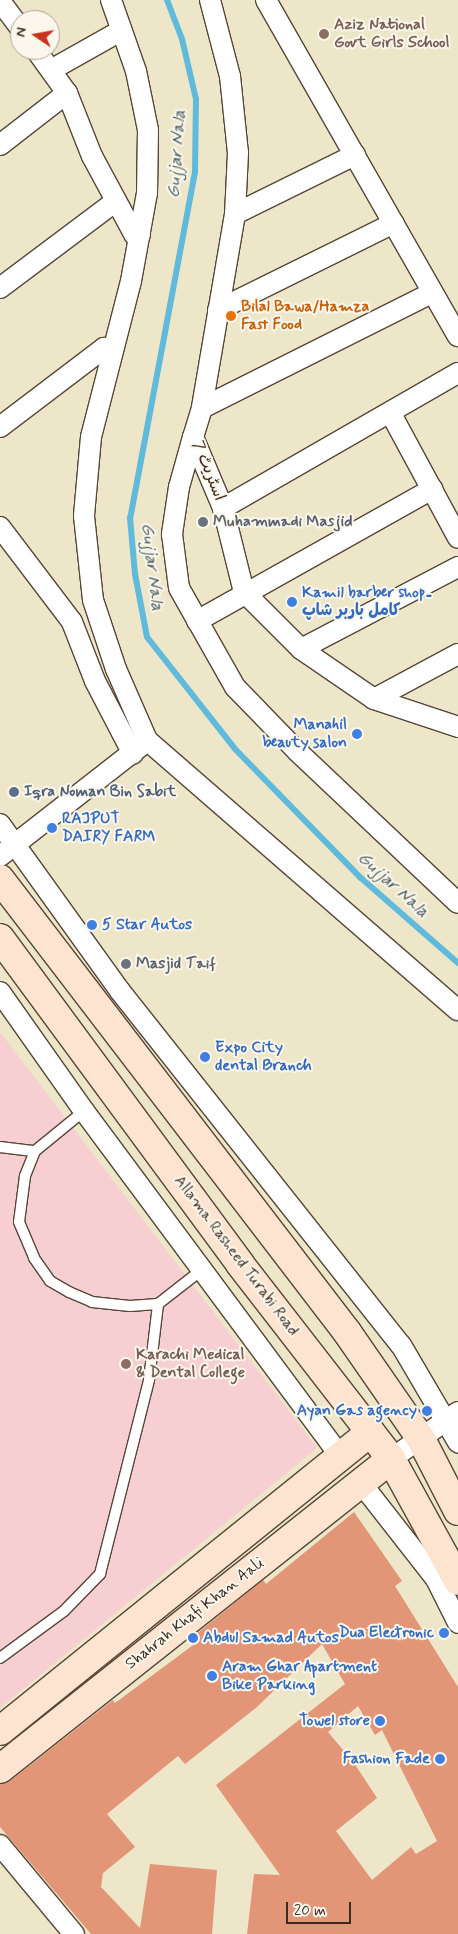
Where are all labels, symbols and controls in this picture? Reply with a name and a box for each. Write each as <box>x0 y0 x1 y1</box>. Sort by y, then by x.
north arrow <box>10 10 60 60</box>
place label: Aziz National Govt Girls School <box>334 15 448 53</box>
text: N <box>12 26 31 39</box>
marker: Aziz National Govt Girls School <box>318 28 330 40</box>
water label: Gujjar Nala <box>163 110 191 198</box>
place label: Bilal Bawa/Hamza Fast Food <box>241 297 367 335</box>
marker: Bilal Bawa/Hamza Fast Food <box>225 310 237 322</box>
street label: اسٹریٹ 7 <box>187 438 229 504</box>
place label: Muhammadi Masjid <box>213 512 351 532</box>
marker: Muhammadi Masjid <box>197 516 209 528</box>
water label: Gujjar Nala <box>136 522 168 612</box>
place label: Kamil barber shop۔ کامل باربر شاپ <box>302 583 431 621</box>
marker: Kamil barber shop۔ کامل باربر شاپ <box>286 596 298 608</box>
place label: Manahil beauty salon <box>258 715 347 753</box>
marker: Manahil beauty salon <box>351 728 363 740</box>
place label: Iqra Noman Bin Sabit <box>24 782 181 802</box>
marker: Iqra Noman Bin Sabit <box>8 786 20 798</box>
place label: RAJPUT DAIRY FARM <box>62 809 155 847</box>
marker: RAJPUT DAIRY FARM <box>46 822 58 834</box>
water label: Gujjar Nala <box>353 848 433 922</box>
place label: 5 Star Autos <box>102 915 188 935</box>
marker: 5 Star Autos <box>86 919 98 931</box>
place label: Masjid Taif <box>136 954 211 974</box>
marker: Masjid Taif <box>120 958 132 970</box>
place label: Expo City dental Branch <box>215 1038 316 1076</box>
marker: Expo City dental Branch <box>199 1051 211 1063</box>
street label: Allama Rasheed Turabi Road <box>170 1173 302 1339</box>
place label: Karachi Medical & Dental College <box>136 1345 247 1383</box>
marker: Karachi Medical & Dental College <box>120 1358 132 1370</box>
place label: Ayan Gas agency <box>303 1401 417 1421</box>
marker: Ayan Gas agency <box>421 1405 433 1417</box>
street label: Shahrah Khafi Khan Aali <box>121 1554 269 1674</box>
place label: Dua Electronic <box>339 1623 434 1643</box>
marker: Dua Electronic <box>438 1627 450 1639</box>
place label: Abdul Samad Autos <box>203 1628 333 1648</box>
marker: Abdul Samad Autos <box>187 1632 199 1644</box>
place label: Aram Ghar Apartment Bike Parking <box>222 1657 378 1695</box>
marker: Aram Ghar Apartment Bike Parking <box>206 1670 218 1682</box>
place label: Towel store <box>299 1711 370 1731</box>
marker: Towel store <box>374 1715 386 1727</box>
place label: Fashion Fade <box>347 1749 430 1769</box>
marker: Fashion Fade <box>434 1753 446 1765</box>
scale bar <box>288 1892 353 1924</box>
text: 20 m <box>294 1901 326 1921</box>

